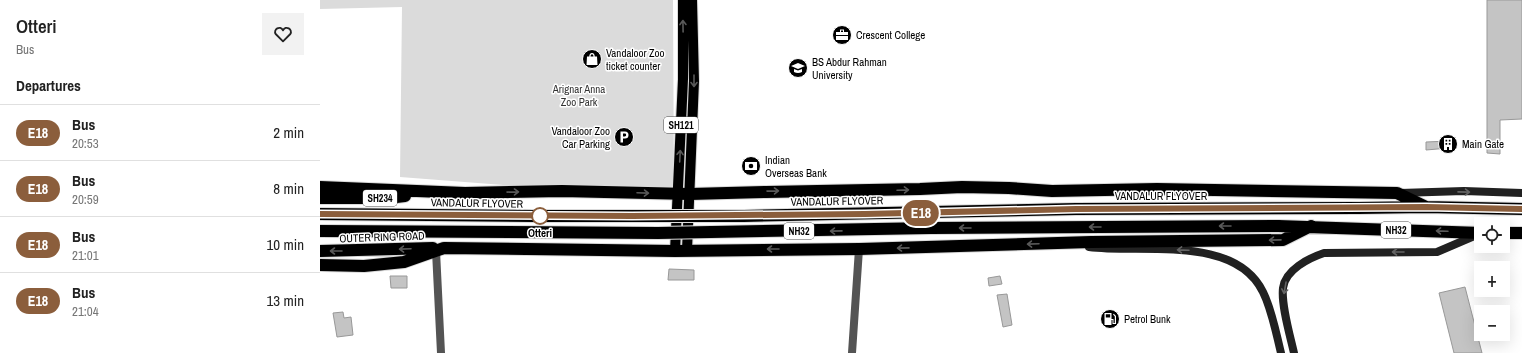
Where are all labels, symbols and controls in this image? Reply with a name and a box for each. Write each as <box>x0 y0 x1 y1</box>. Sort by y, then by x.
text: Otteri <box>16 13 57 39</box>
button: heart <box>262 13 304 55</box>
one-way arrow <box>679 20 687 33</box>
office icon: Crescent College <box>831 24 853 46</box>
place label: Crescent College <box>856 28 925 42</box>
text: Bus <box>16 41 34 58</box>
place label: Vandaloor Zoo ticket counter <box>606 46 665 73</box>
shop icon: Vandaloor Zoo ticket counter <box>581 48 603 70</box>
place label: BS Abdur Rahman University <box>812 55 887 82</box>
school or university icon: BS Abdur Rahman University <box>787 57 809 79</box>
one-way arrow <box>690 74 698 87</box>
text: Departures <box>16 75 81 96</box>
park label: Arignar Anna Zoo Park <box>552 82 605 109</box>
text: Bus <box>72 114 95 135</box>
road number: SH121 <box>664 117 698 133</box>
text: 2 min <box>273 122 304 143</box>
text: E18 <box>28 124 48 142</box>
place label: Vandaloor Zoo Car Parking <box>551 124 610 151</box>
parking icon: Vandaloor Zoo Car Parking <box>613 126 635 148</box>
building icon: Main Gate <box>1437 133 1459 155</box>
text: 20:53 <box>72 135 99 152</box>
place label: Main Gate <box>1462 137 1504 151</box>
one-way arrow <box>676 150 683 163</box>
place label: Indian Overseas Bank <box>765 153 827 180</box>
bank icon: Indian Overseas Bank <box>740 155 762 177</box>
text: Bus <box>72 170 95 191</box>
text: 8 min <box>273 178 304 199</box>
text: E18 <box>28 180 48 198</box>
one-way arrow <box>896 186 909 194</box>
one-way arrow <box>506 188 519 196</box>
one-way arrow <box>766 188 779 195</box>
one-way arrow <box>1457 188 1470 195</box>
one-way arrow <box>636 189 649 197</box>
street label: VANDALUR FLYOVER <box>1115 189 1208 203</box>
road number: SH234 <box>363 190 397 206</box>
text: 20:59 <box>72 191 99 208</box>
street label: VANDALUR FLYOVER <box>791 193 884 209</box>
street label: VANDALUR FLYOVER <box>431 195 524 211</box>
line badge: E18 <box>898 200 944 226</box>
text: E18 <box>911 204 931 222</box>
marker: Otteri <box>531 207 549 225</box>
map controls <box>1474 217 1510 341</box>
button: locate <box>1474 217 1510 253</box>
one-way arrow <box>1219 222 1232 230</box>
road number: NH32 <box>1381 222 1411 238</box>
road number: NH32 <box>784 223 814 239</box>
one-way arrow <box>1089 223 1102 231</box>
one-way arrow <box>959 224 972 232</box>
text: Bus <box>72 226 95 247</box>
place label: Otteri <box>528 226 552 240</box>
one-way arrow <box>830 227 843 235</box>
one-way arrow <box>1436 228 1449 235</box>
street label: OUTER RING ROAD <box>339 229 425 245</box>
text: 10 min <box>266 234 304 255</box>
text: E18 <box>28 236 48 254</box>
one-way arrow <box>1269 236 1282 244</box>
one-way arrow <box>1027 240 1040 248</box>
one-way arrow <box>897 245 910 252</box>
one-way arrow <box>399 246 412 253</box>
one-way arrow <box>767 246 780 253</box>
one-way arrow <box>1177 246 1190 254</box>
text: 21:01 <box>72 247 99 264</box>
one-way arrow <box>330 247 343 255</box>
one-way arrow <box>1392 248 1405 256</box>
button: + <box>1474 261 1510 297</box>
one-way arrow <box>1280 281 1288 294</box>
text: Bus <box>72 282 95 303</box>
text: 13 min <box>266 290 304 311</box>
text: E18 <box>28 292 48 310</box>
text: 21:04 <box>72 303 99 320</box>
button: − <box>1474 305 1510 341</box>
fuel station icon: Petrol Bunk <box>1099 308 1121 330</box>
place label: Petrol Bunk <box>1124 312 1171 326</box>

